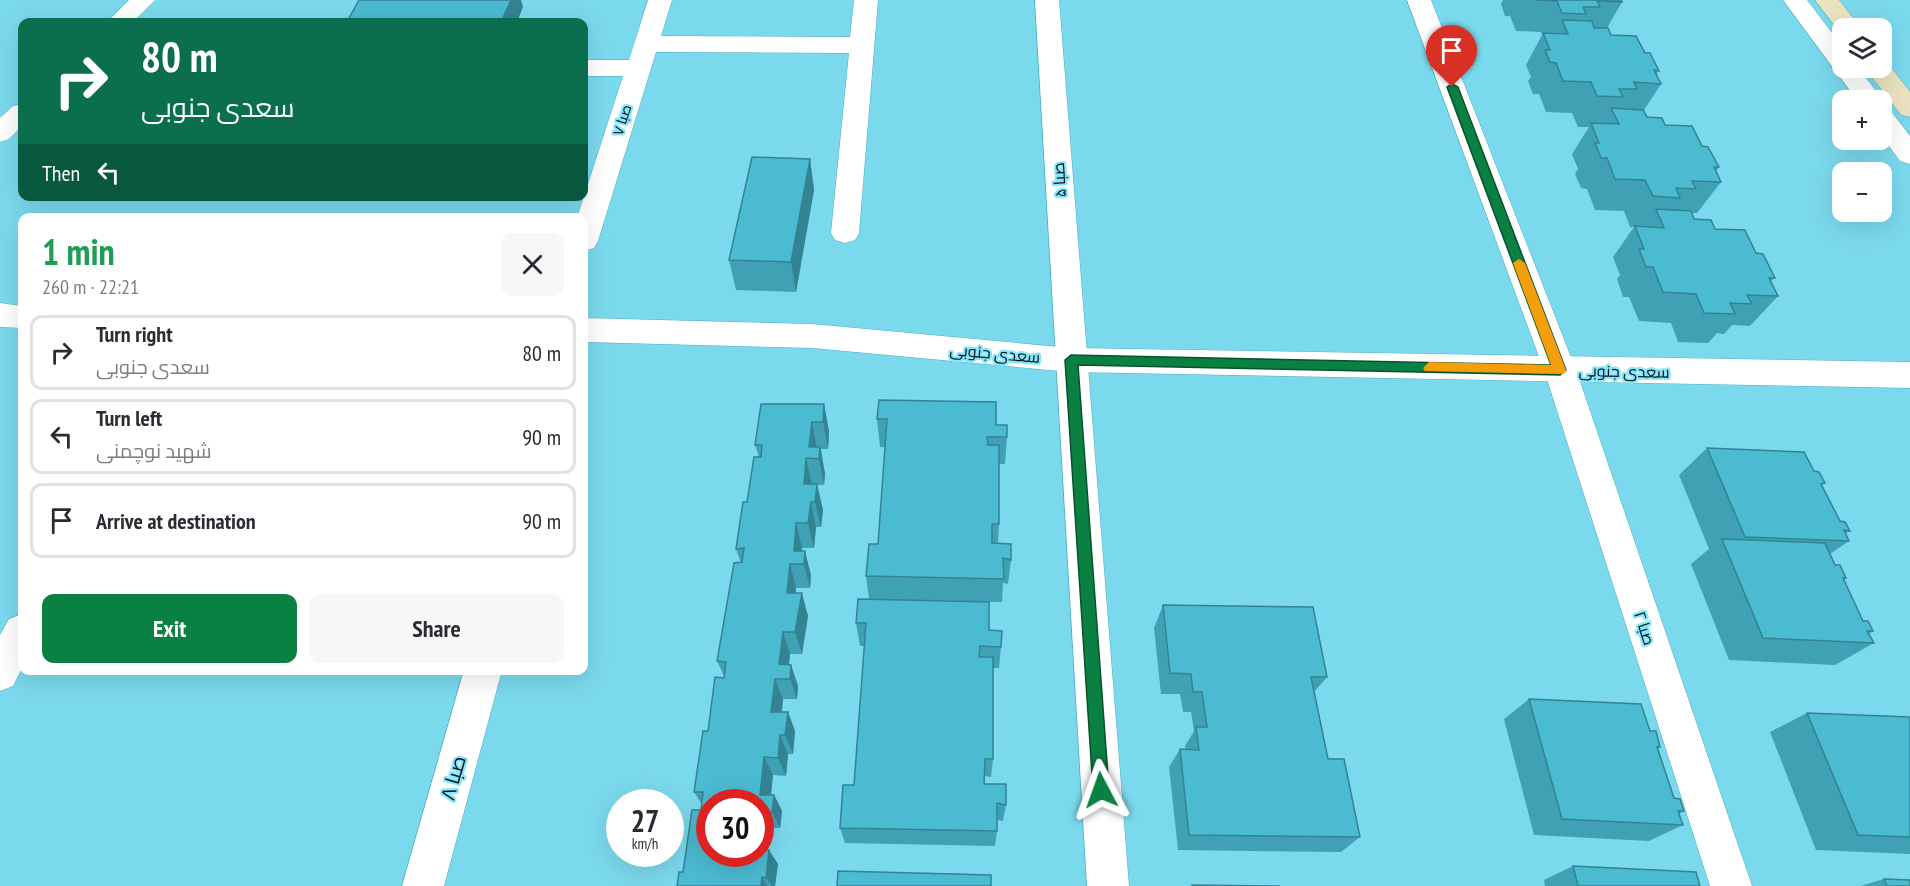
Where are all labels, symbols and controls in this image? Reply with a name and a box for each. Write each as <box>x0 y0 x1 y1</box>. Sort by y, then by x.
map controls <box>1832 18 1892 222</box>
button: layers <box>1832 18 1892 78</box>
pin <box>1426 25 1477 87</box>
text: 80 m <box>141 29 218 84</box>
icon: arrive <box>1435 34 1468 67</box>
icon: right <box>42 42 120 120</box>
text: سعدی جنوبی <box>141 90 294 124</box>
button: + <box>1832 90 1892 150</box>
street label: صبا ۷ <box>609 102 635 138</box>
icon: left <box>92 156 125 189</box>
text: Then <box>42 159 80 187</box>
street label: صبا ۵ <box>1048 162 1070 198</box>
button: − <box>1832 162 1892 222</box>
text: 1 min <box>42 228 115 275</box>
button: close <box>501 233 564 296</box>
text: 260 m · 22:21 <box>42 274 139 300</box>
text: Turn right <box>96 320 173 348</box>
icon: right <box>45 336 78 369</box>
text: 80 m <box>522 339 561 367</box>
street label: سعدی جنوبی <box>949 339 1041 368</box>
text: سعدی جنوبی <box>96 354 210 380</box>
street label: سعدی جنوبی <box>1578 360 1670 383</box>
text: Turn left <box>96 404 162 432</box>
icon: left <box>45 420 78 453</box>
text: 90 m <box>522 423 561 451</box>
text: شهید نوچمنی <box>96 438 212 464</box>
icon: arrive <box>45 504 78 537</box>
text: Arrive at destination <box>96 507 256 535</box>
text: 90 m <box>522 507 561 535</box>
button: Exit <box>42 594 297 663</box>
button: Share <box>309 594 564 663</box>
street label: صبا ۲ <box>1630 609 1660 647</box>
street label: صبا ۸ <box>434 753 472 803</box>
position arrow <box>1069 758 1133 822</box>
speed limit sign: 30 <box>696 789 774 867</box>
text: 27 <box>631 801 659 840</box>
text: km/h <box>632 834 658 853</box>

